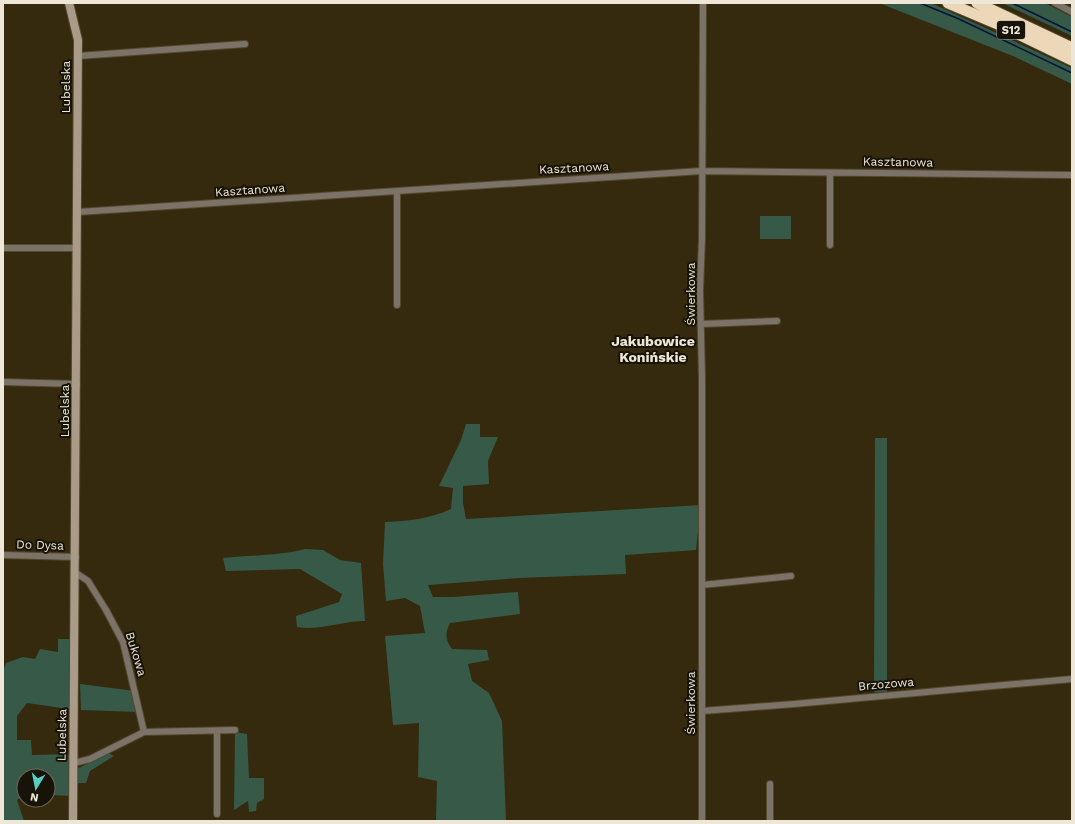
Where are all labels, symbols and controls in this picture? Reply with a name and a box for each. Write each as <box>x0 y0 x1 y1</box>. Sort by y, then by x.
road number: S12 <box>997 21 1025 39</box>
street label: Lubelska <box>59 61 73 113</box>
street label: Kasztanowa <box>863 154 933 170</box>
street label: Kasztanowa <box>539 159 610 177</box>
street label: Kasztanowa <box>215 181 286 199</box>
street label: Świerkowa <box>684 262 698 326</box>
district label: Jakubowice Konińskie <box>611 333 695 365</box>
street label: Lubelska <box>58 385 72 437</box>
street label: Do Dysa <box>16 537 64 553</box>
street label: Bukowa <box>123 630 149 678</box>
street label: Świerkowa <box>684 671 698 735</box>
street label: Brzozowa <box>857 675 915 693</box>
street label: Lubelska <box>55 708 69 761</box>
north arrow <box>16 768 56 808</box>
text: N <box>29 790 39 804</box>

